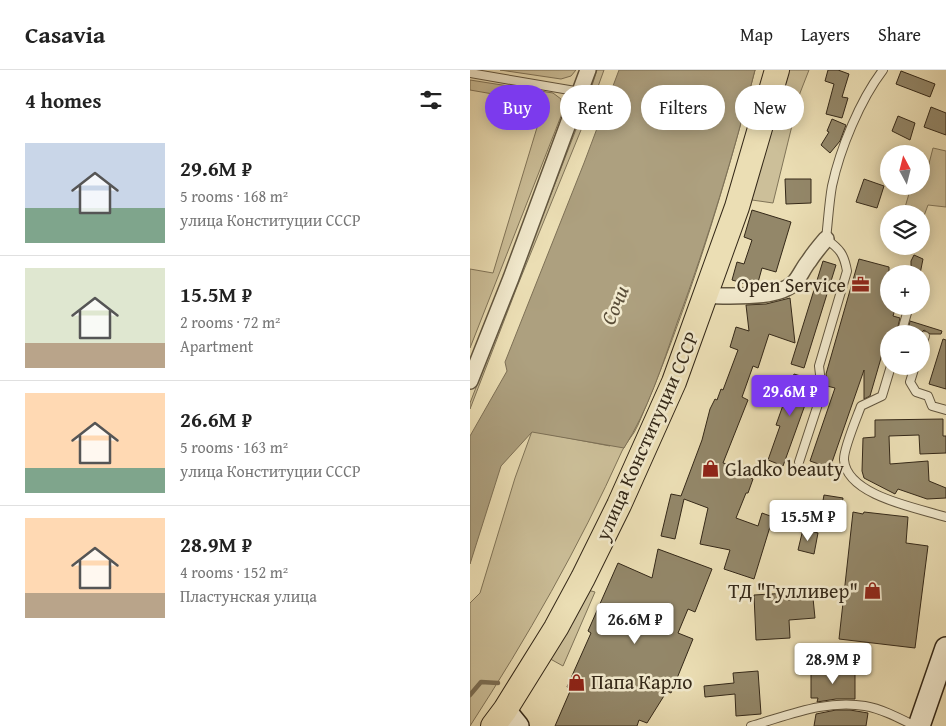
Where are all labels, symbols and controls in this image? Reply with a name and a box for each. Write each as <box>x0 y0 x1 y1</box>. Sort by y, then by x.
text: Casavia <box>25 17 105 52</box>
text: Map <box>740 21 773 48</box>
text: Layers <box>801 21 850 48</box>
text: Share <box>878 21 921 48</box>
text: 4 homes <box>25 85 101 116</box>
chip: Buy <box>485 85 550 130</box>
chip: Rent <box>560 85 631 130</box>
chip: Filters <box>641 85 725 130</box>
chip: New <box>735 85 804 130</box>
icon: filters <box>417 86 445 114</box>
north arrow <box>880 145 930 195</box>
map controls <box>880 145 930 375</box>
text: 29.6M ₽ <box>180 153 252 184</box>
icon: home <box>65 163 125 223</box>
text: 5 rooms · 168 m² <box>180 184 288 208</box>
button: layers <box>880 205 930 255</box>
text: улица Конституции СССР <box>180 208 361 232</box>
button: + <box>880 265 930 315</box>
place label: Open Service <box>737 270 846 299</box>
office icon: Open Service <box>850 275 870 295</box>
text: 15.5M ₽ <box>180 279 252 310</box>
water label: Сочи <box>592 280 637 329</box>
icon: home <box>65 288 125 348</box>
text: 2 rooms · 72 m² <box>180 310 280 334</box>
button: − <box>880 325 930 375</box>
street label: улица Конституции СССР <box>587 327 706 546</box>
text: Apartment <box>180 334 253 358</box>
pin: 29.6M ₽ <box>744 374 836 417</box>
text: 29.6M ₽ <box>763 379 817 403</box>
text: 26.6M ₽ <box>180 404 252 435</box>
icon: home <box>65 413 125 473</box>
text: 5 rooms · 163 m² <box>180 435 288 459</box>
place label: Gladko beauty <box>725 454 844 483</box>
text: улица Конституции СССР <box>180 459 361 483</box>
shop icon: Gladko beauty <box>701 459 721 479</box>
pin: 15.5M ₽ <box>762 500 854 542</box>
text: 15.5M ₽ <box>781 504 835 528</box>
text: 28.9M ₽ <box>180 529 252 560</box>
icon: home <box>65 538 125 598</box>
text: 4 rooms · 152 m² <box>180 560 288 584</box>
place label: ТД "Гулливер" <box>728 576 858 605</box>
shop icon: ТД "Гулливер" <box>862 581 882 601</box>
text: Пластунская улица <box>180 584 317 608</box>
pin: 26.6M ₽ <box>589 602 681 645</box>
text: 26.6M ₽ <box>608 607 662 631</box>
pin: 28.9M ₽ <box>787 642 879 685</box>
text: 28.9M ₽ <box>806 647 860 671</box>
place label: Папа Карло <box>591 667 692 696</box>
shop icon: Папа Карло <box>567 672 587 692</box>

